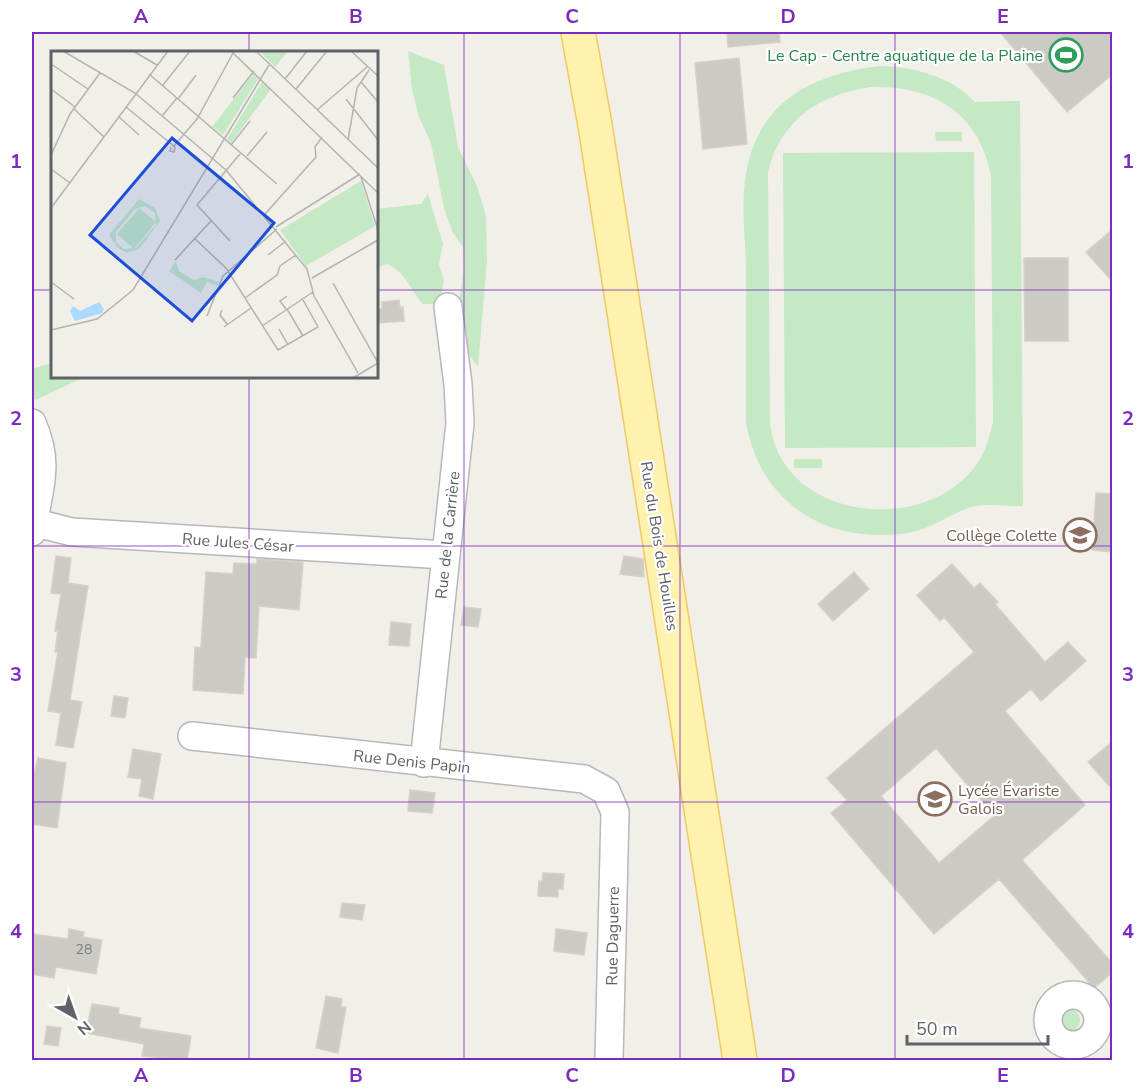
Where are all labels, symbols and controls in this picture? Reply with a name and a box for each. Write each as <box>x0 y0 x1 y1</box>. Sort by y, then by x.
text: A <box>134 3 149 30</box>
text: B <box>349 3 363 30</box>
text: C <box>565 3 579 30</box>
text: D <box>780 3 796 30</box>
text: E <box>997 3 1009 30</box>
sports icon: Le Cap - Centre aquatique de la Plaine <box>1048 37 1084 73</box>
place label: Le Cap - Centre aquatique de la Plaine <box>767 45 1043 67</box>
inset map <box>51 51 378 378</box>
text: 1 <box>10 148 22 175</box>
text: 1 <box>1122 148 1134 175</box>
text: 2 <box>10 405 22 432</box>
text: 2 <box>1122 405 1134 432</box>
street label: Rue du Bois de Houilles <box>635 460 683 632</box>
street label: Rue de la Carrière <box>430 470 466 600</box>
school or university icon: Collège Colette <box>1062 517 1098 553</box>
place label: Collège Colette <box>946 525 1057 547</box>
street label: Rue Jules César <box>181 528 295 558</box>
text: 3 <box>10 661 22 688</box>
text: 3 <box>1122 661 1134 688</box>
street label: Rue Denis Papin <box>352 745 472 779</box>
place label: Lycée Évariste Galois <box>958 780 1059 820</box>
school or university icon: Lycée Évariste Galois <box>917 781 953 817</box>
street label: Rue Daguerre <box>601 886 625 986</box>
text: 4 <box>10 918 22 945</box>
text: 4 <box>1122 918 1134 945</box>
house number: 28 <box>76 940 92 959</box>
north arrow <box>45 987 105 1047</box>
scale bar <box>907 1008 1048 1046</box>
text: N <box>72 1015 96 1040</box>
text: 50 m <box>916 1017 958 1041</box>
text: A <box>134 1062 149 1089</box>
text: B <box>349 1062 363 1089</box>
text: C <box>565 1062 579 1089</box>
text: D <box>780 1062 796 1089</box>
text: E <box>997 1062 1009 1089</box>

